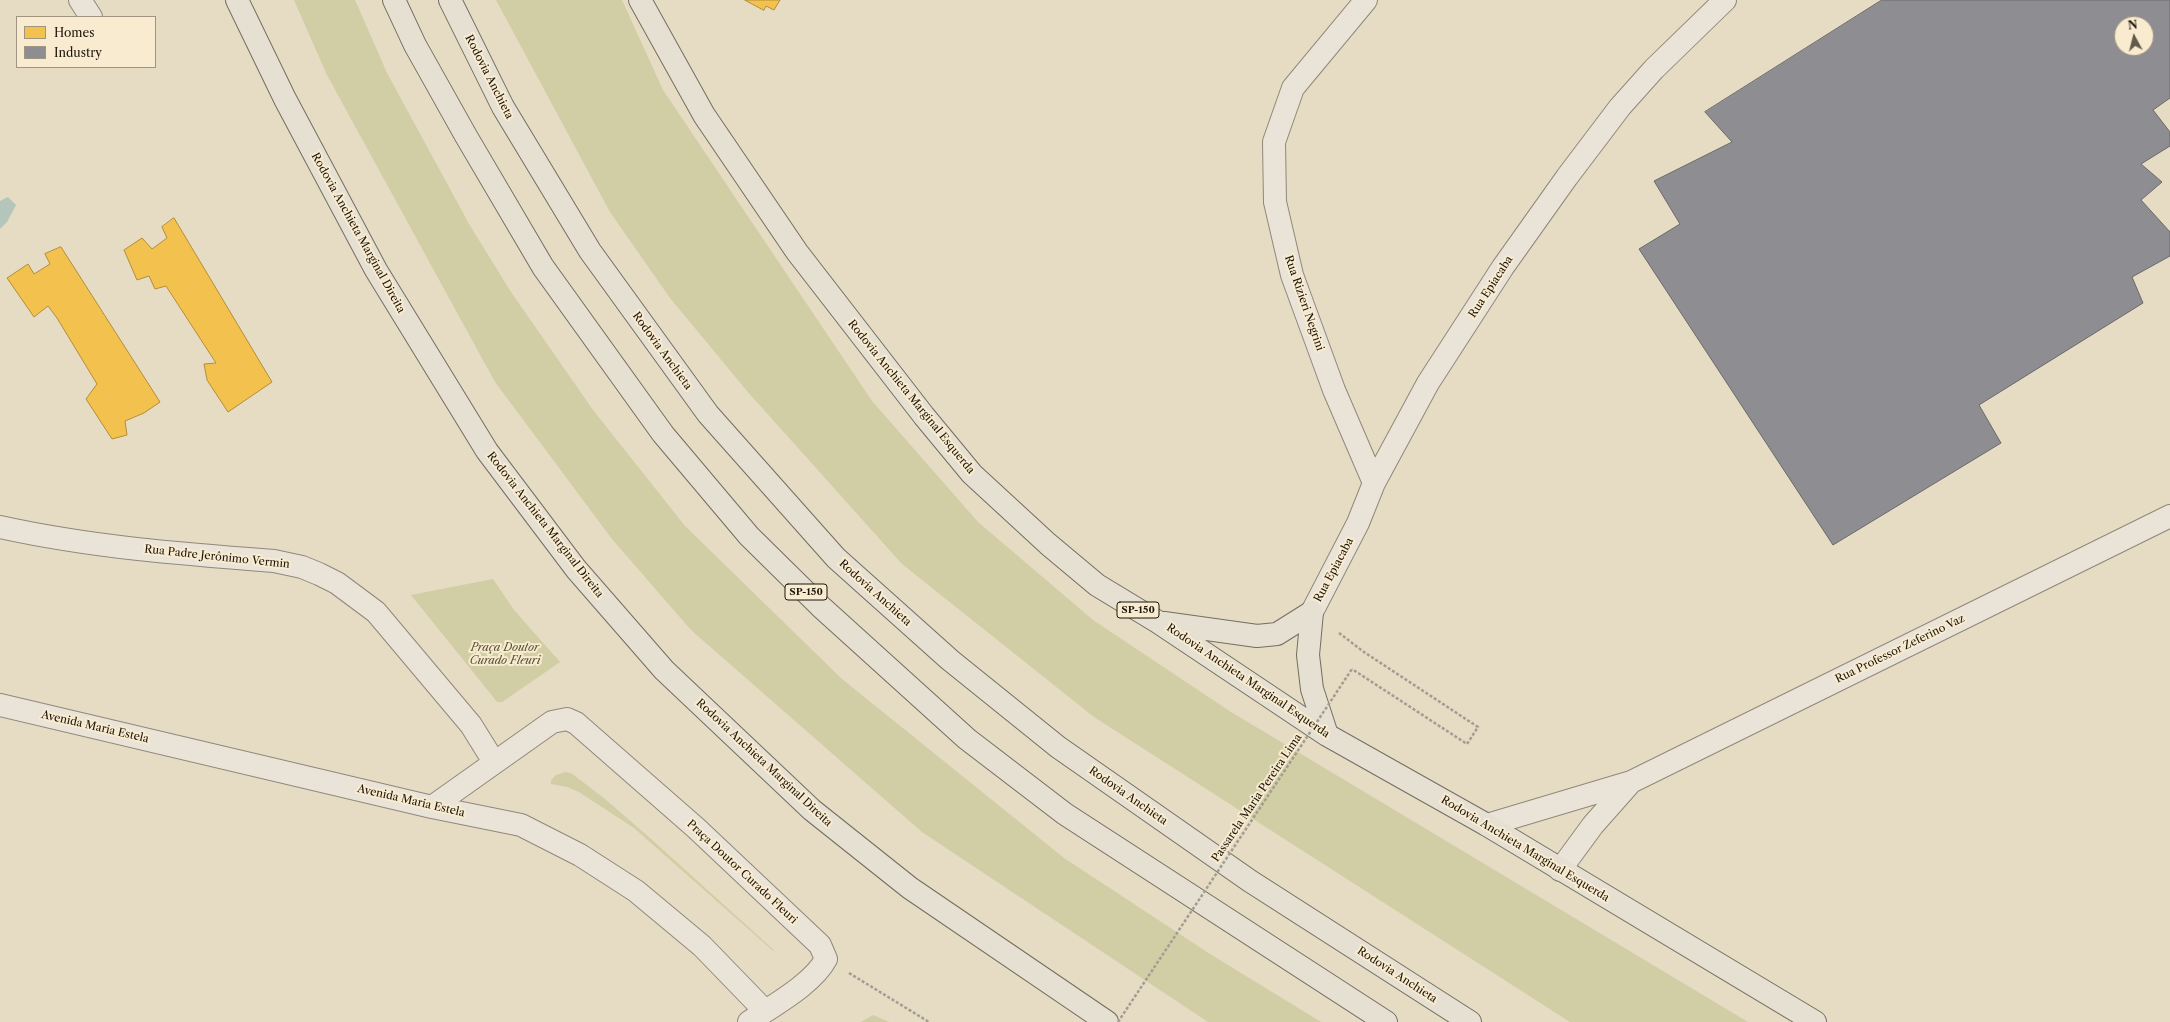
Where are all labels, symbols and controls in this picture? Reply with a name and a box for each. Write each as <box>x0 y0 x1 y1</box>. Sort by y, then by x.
legend <box>16 16 156 68</box>
north arrow <box>2114 16 2154 56</box>
text: N <box>2127 18 2138 33</box>
text: Homes <box>54 25 94 40</box>
street label: Rodovia Anchieta <box>462 33 516 121</box>
text: Industry <box>54 45 102 60</box>
street label: Rodovia Anchieta Marginal Direita <box>308 151 408 315</box>
street label: Rua Rizieri Negrini <box>1281 254 1327 352</box>
street label: Rua Epiacaba <box>1466 254 1516 320</box>
street label: Rodovia Anchieta <box>629 310 695 392</box>
street label: Rodovia Anchieta Marginal Esquerda <box>845 317 977 477</box>
street label: Rodovia Anchieta Marginal Direita <box>484 450 606 600</box>
street label: Rua Epiacaba <box>1311 536 1357 604</box>
street label: Rua Padre Jerônimo Vermin <box>144 543 290 571</box>
street label: Rodovia Anchieta <box>836 557 914 629</box>
road number: SP-150 <box>785 584 827 600</box>
road number: SP-150 <box>1117 602 1159 618</box>
street label: Rua Professor Zeferino Vaz <box>1833 612 1967 686</box>
street label: Rodovia Anchieta Marginal Esquerda <box>1164 621 1332 741</box>
park label: Praça Doutor Curado Fleuri <box>470 641 540 667</box>
street label: Rodovia Anchieta Marginal Direita <box>693 696 835 830</box>
street label: Avenida Maria Estela <box>40 708 150 746</box>
street label: Passarela Maria Pereira Lima <box>1209 731 1305 865</box>
street label: Rodovia Anchieta <box>1086 764 1170 828</box>
street label: Avenida Maria Estela <box>356 782 466 820</box>
street label: Rodovia Anchieta Marginal Esquerda <box>1438 793 1612 905</box>
street label: Praça Doutor Curado Fleuri <box>684 817 800 927</box>
street label: Rodovia Anchieta <box>1355 944 1439 1006</box>

